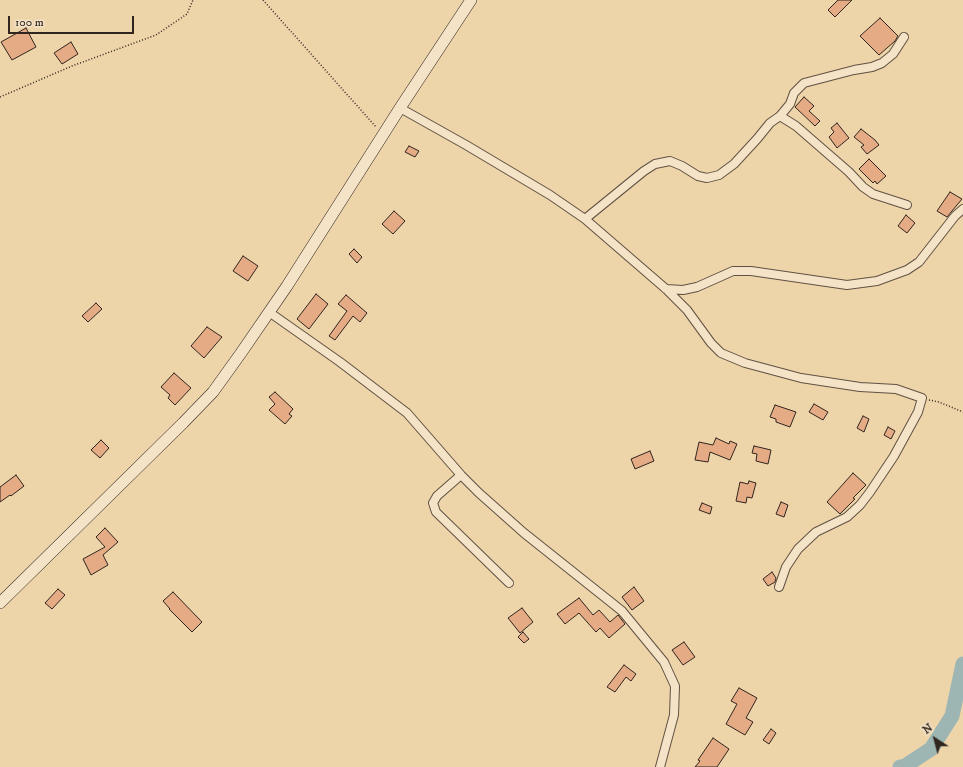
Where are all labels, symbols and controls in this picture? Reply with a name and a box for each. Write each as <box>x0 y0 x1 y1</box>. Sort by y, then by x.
scale bar <box>10 8 136 34</box>
text: 100 m <box>15 15 44 30</box>
north arrow <box>915 719 955 759</box>
text: N <box>920 721 936 738</box>

